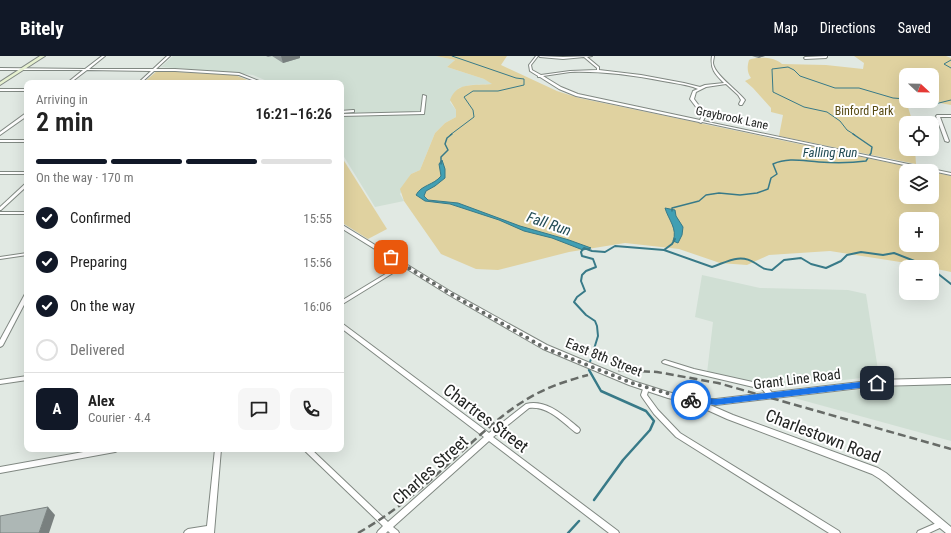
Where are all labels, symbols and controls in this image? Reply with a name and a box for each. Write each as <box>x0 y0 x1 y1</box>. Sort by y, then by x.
text: Bitely <box>20 17 64 40</box>
text: Map <box>774 20 798 36</box>
text: Directions <box>820 20 876 36</box>
text: Saved <box>898 20 931 36</box>
north arrow <box>899 68 939 108</box>
map controls <box>899 68 939 300</box>
text: Arriving in <box>36 92 88 107</box>
street label: Graybrook Lane <box>694 103 770 133</box>
park label: Binford Park <box>835 104 894 118</box>
text: 16:21–16:26 <box>255 105 332 123</box>
text: 2 min <box>36 107 94 137</box>
button: locate <box>899 116 939 156</box>
water label: Falling Run <box>803 145 857 160</box>
button: layers <box>899 164 939 204</box>
text: On the way · 170 m <box>36 170 133 185</box>
icon: check <box>36 207 58 229</box>
water label: Fall Run <box>525 208 573 240</box>
text: Confirmed <box>70 209 131 227</box>
text: 15:55 <box>303 211 332 226</box>
button: + <box>899 212 939 252</box>
pin <box>374 240 408 274</box>
icon: bag <box>380 246 402 268</box>
icon: check <box>36 251 58 273</box>
text: Preparing <box>70 253 127 271</box>
text: 15:56 <box>303 255 332 270</box>
button: − <box>899 260 939 300</box>
icon: check <box>36 295 58 317</box>
text: On the way <box>70 297 135 315</box>
text: 16:06 <box>303 299 332 314</box>
street label: East 8th Street <box>563 334 645 380</box>
text: Delivered <box>70 341 125 359</box>
street label: Grant Line Road <box>753 366 841 392</box>
pin <box>860 366 894 400</box>
icon: home <box>866 372 888 394</box>
street label: Chartres Street <box>440 380 532 456</box>
courier <box>671 380 711 420</box>
button: chat <box>238 388 280 430</box>
button: phone <box>290 388 332 430</box>
icon: bike <box>680 389 702 411</box>
text: Alex <box>88 392 115 410</box>
text: A <box>53 400 61 418</box>
street label: Charlestown Road <box>763 405 883 467</box>
text: Courier · 4.4 <box>88 410 151 425</box>
street label: Charles Street <box>388 431 472 509</box>

